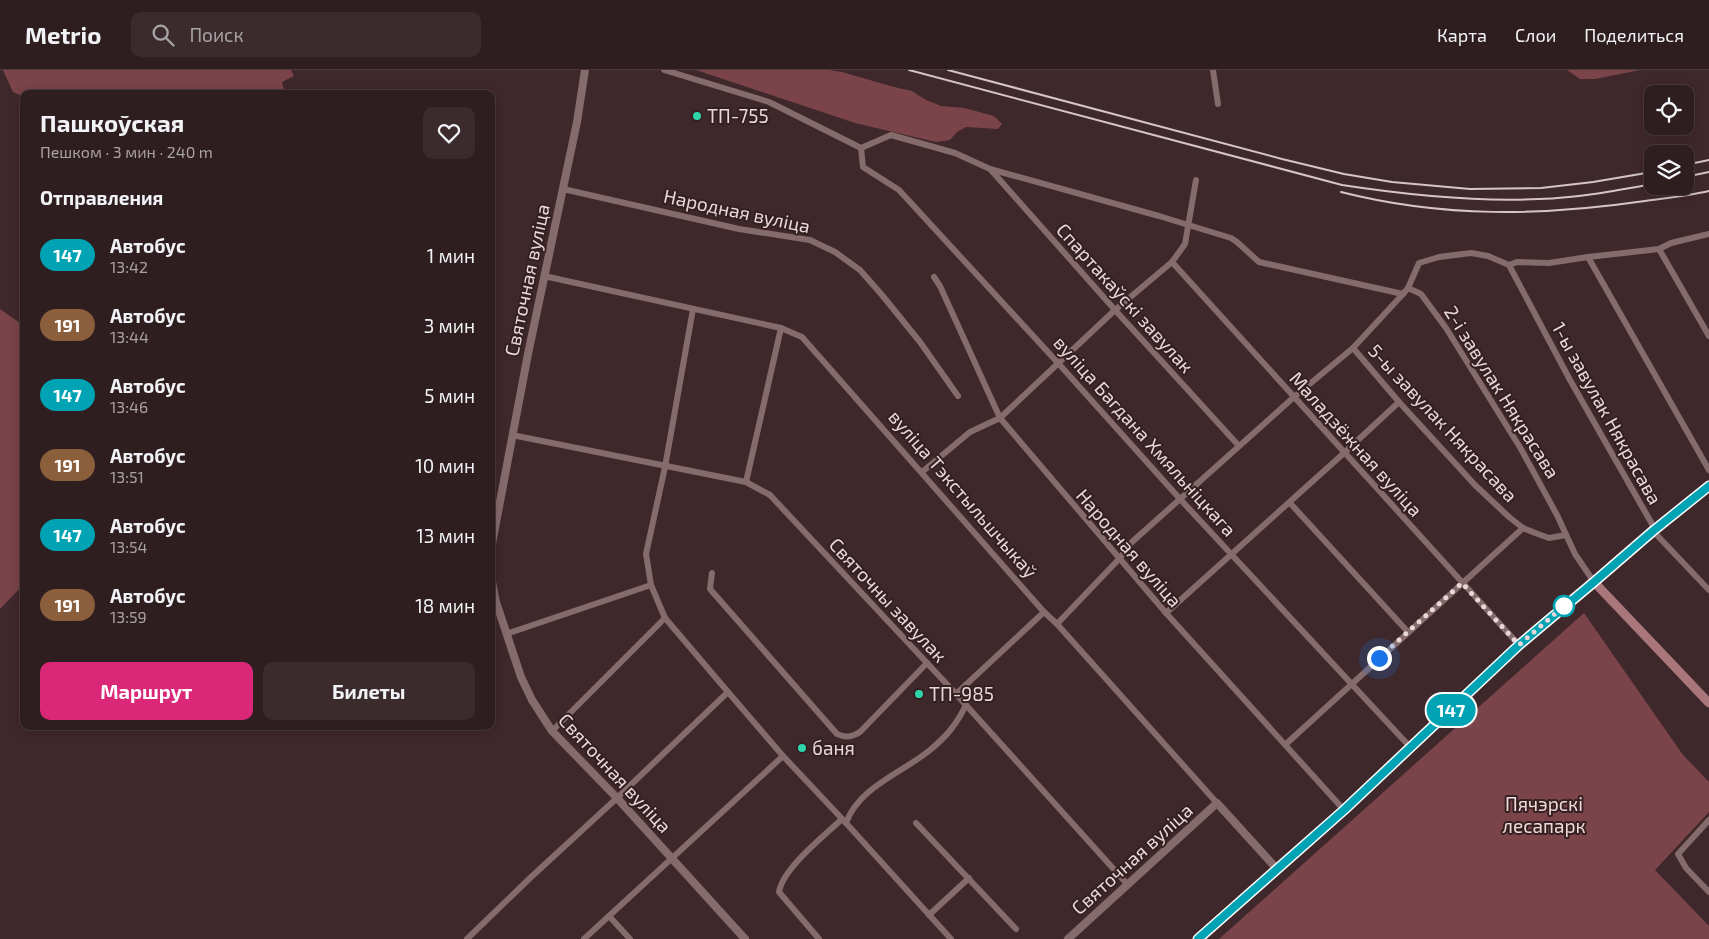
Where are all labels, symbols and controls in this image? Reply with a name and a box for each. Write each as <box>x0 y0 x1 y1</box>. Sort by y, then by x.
search box <box>131 12 481 57</box>
text: Metrio <box>25 20 101 49</box>
icon: search <box>149 21 177 49</box>
text: Поиск <box>189 23 244 46</box>
text: Карта <box>1437 24 1487 46</box>
text: Слои <box>1515 24 1556 46</box>
text: Поделиться <box>1584 24 1684 46</box>
map controls <box>1644 85 1694 195</box>
button: locate <box>1644 85 1694 135</box>
place label: ТП-755 <box>707 104 769 127</box>
button: heart <box>423 107 475 159</box>
text: Пашкоўская <box>40 108 184 137</box>
marker: ТП-755 <box>691 110 703 122</box>
text: Пешком · 3 мин · 240 m <box>40 142 213 161</box>
button: layers <box>1644 145 1694 195</box>
street label: Народная вуліца <box>662 184 812 238</box>
text: Отправления <box>40 186 163 209</box>
street label: Святочная вуліца <box>499 202 555 358</box>
street label: Спартакаўскі завулак <box>1051 218 1199 378</box>
text: Автобус <box>110 234 186 257</box>
text: 147 <box>53 244 82 266</box>
text: 1 мин <box>427 244 475 267</box>
text: 13:42 <box>110 257 148 276</box>
street label: 2-і завулак Някрасава <box>1439 301 1565 483</box>
text: Автобус <box>110 304 186 327</box>
text: 191 <box>54 314 81 336</box>
text: 3 мин <box>424 314 475 337</box>
street label: 1-ы завулак Някрасава <box>1547 318 1667 508</box>
text: 13:44 <box>110 327 149 346</box>
street label: вуліца Багдана Хмяльніцкага <box>1049 331 1241 541</box>
street label: 5-ы завулак Някрасава <box>1363 339 1523 507</box>
street label: Маладзёжная вуліца <box>1284 366 1428 522</box>
text: Автобус <box>110 374 186 397</box>
text: 147 <box>53 384 82 406</box>
text: 5 мин <box>424 384 475 407</box>
text: 13:46 <box>110 397 148 416</box>
street label: вуліца Тэкстыльшчыкаў <box>883 405 1043 583</box>
text: Автобус <box>110 444 186 467</box>
text: 191 <box>54 454 81 476</box>
text: 10 мин <box>415 454 475 477</box>
text: 13:51 <box>110 467 144 486</box>
street label: Народная вуліца <box>1071 484 1187 612</box>
text: Автобус <box>110 514 186 537</box>
text: 147 <box>53 524 82 546</box>
text: 13 мин <box>416 524 475 547</box>
street label: Святочны завулак <box>824 533 952 667</box>
text: 13:54 <box>110 537 147 556</box>
text: Автобус <box>110 584 186 607</box>
text: 191 <box>54 594 81 616</box>
text: 18 мин <box>415 594 475 617</box>
unlabelled marker <box>1553 595 1575 617</box>
text: 13:59 <box>110 607 147 626</box>
your location <box>1367 646 1392 671</box>
button: Маршрут <box>40 662 253 720</box>
button: Билеты <box>263 662 475 720</box>
place label: ТП-985 <box>929 682 994 705</box>
marker: ТП-985 <box>913 688 925 700</box>
line badge: 147 <box>1422 694 1480 726</box>
text: 147 <box>1437 699 1465 721</box>
street label: Святочная вуліца <box>553 708 677 838</box>
place label: баня <box>812 736 855 759</box>
marker: баня <box>796 742 808 754</box>
park label: Пячэрскі лесапарк <box>1502 792 1586 837</box>
street label: Святочная вуліца <box>1066 798 1198 920</box>

